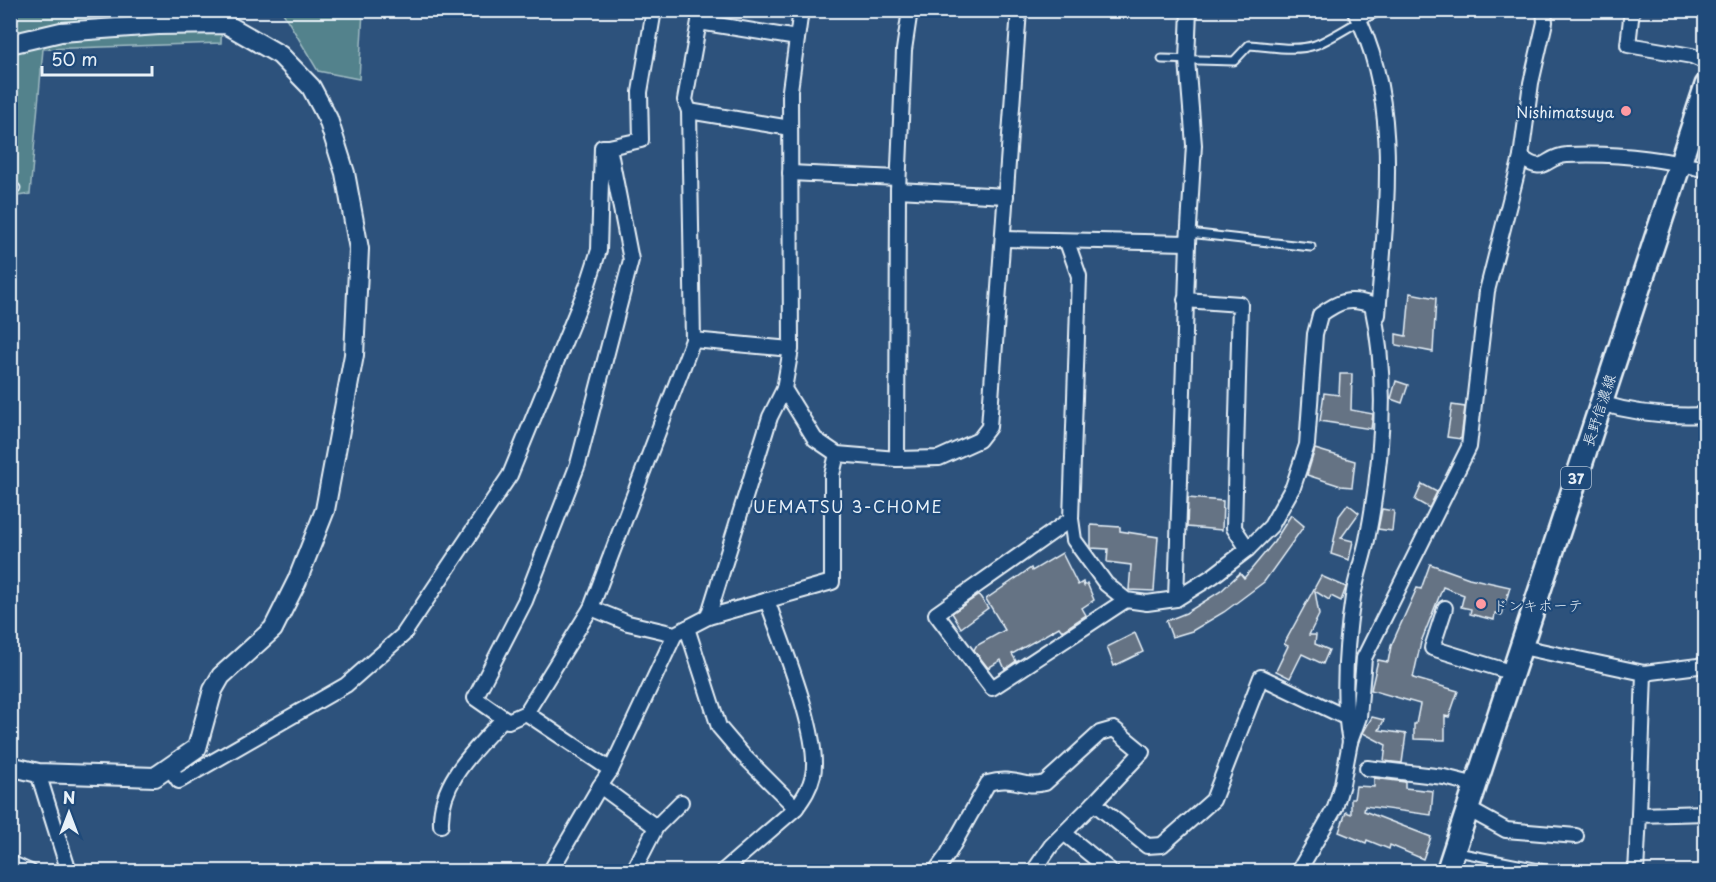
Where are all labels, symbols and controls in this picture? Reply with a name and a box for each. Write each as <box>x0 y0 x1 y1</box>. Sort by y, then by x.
scale bar <box>42 39 152 77</box>
text: 50 m <box>51 45 98 72</box>
place label: Nishimatsuya <box>1516 100 1615 123</box>
marker: Nishimatsuya <box>1619 104 1633 118</box>
street label: 長野信濃線 <box>1575 371 1621 449</box>
road number: 37 <box>1561 467 1591 489</box>
district label: UEMATSU 3-CHOME <box>753 494 943 518</box>
place label: ドンキホーテ <box>1493 593 1583 616</box>
marker: ドンキホーテ <box>1474 597 1488 611</box>
north arrow <box>39 783 99 843</box>
text: N <box>63 785 75 809</box>

